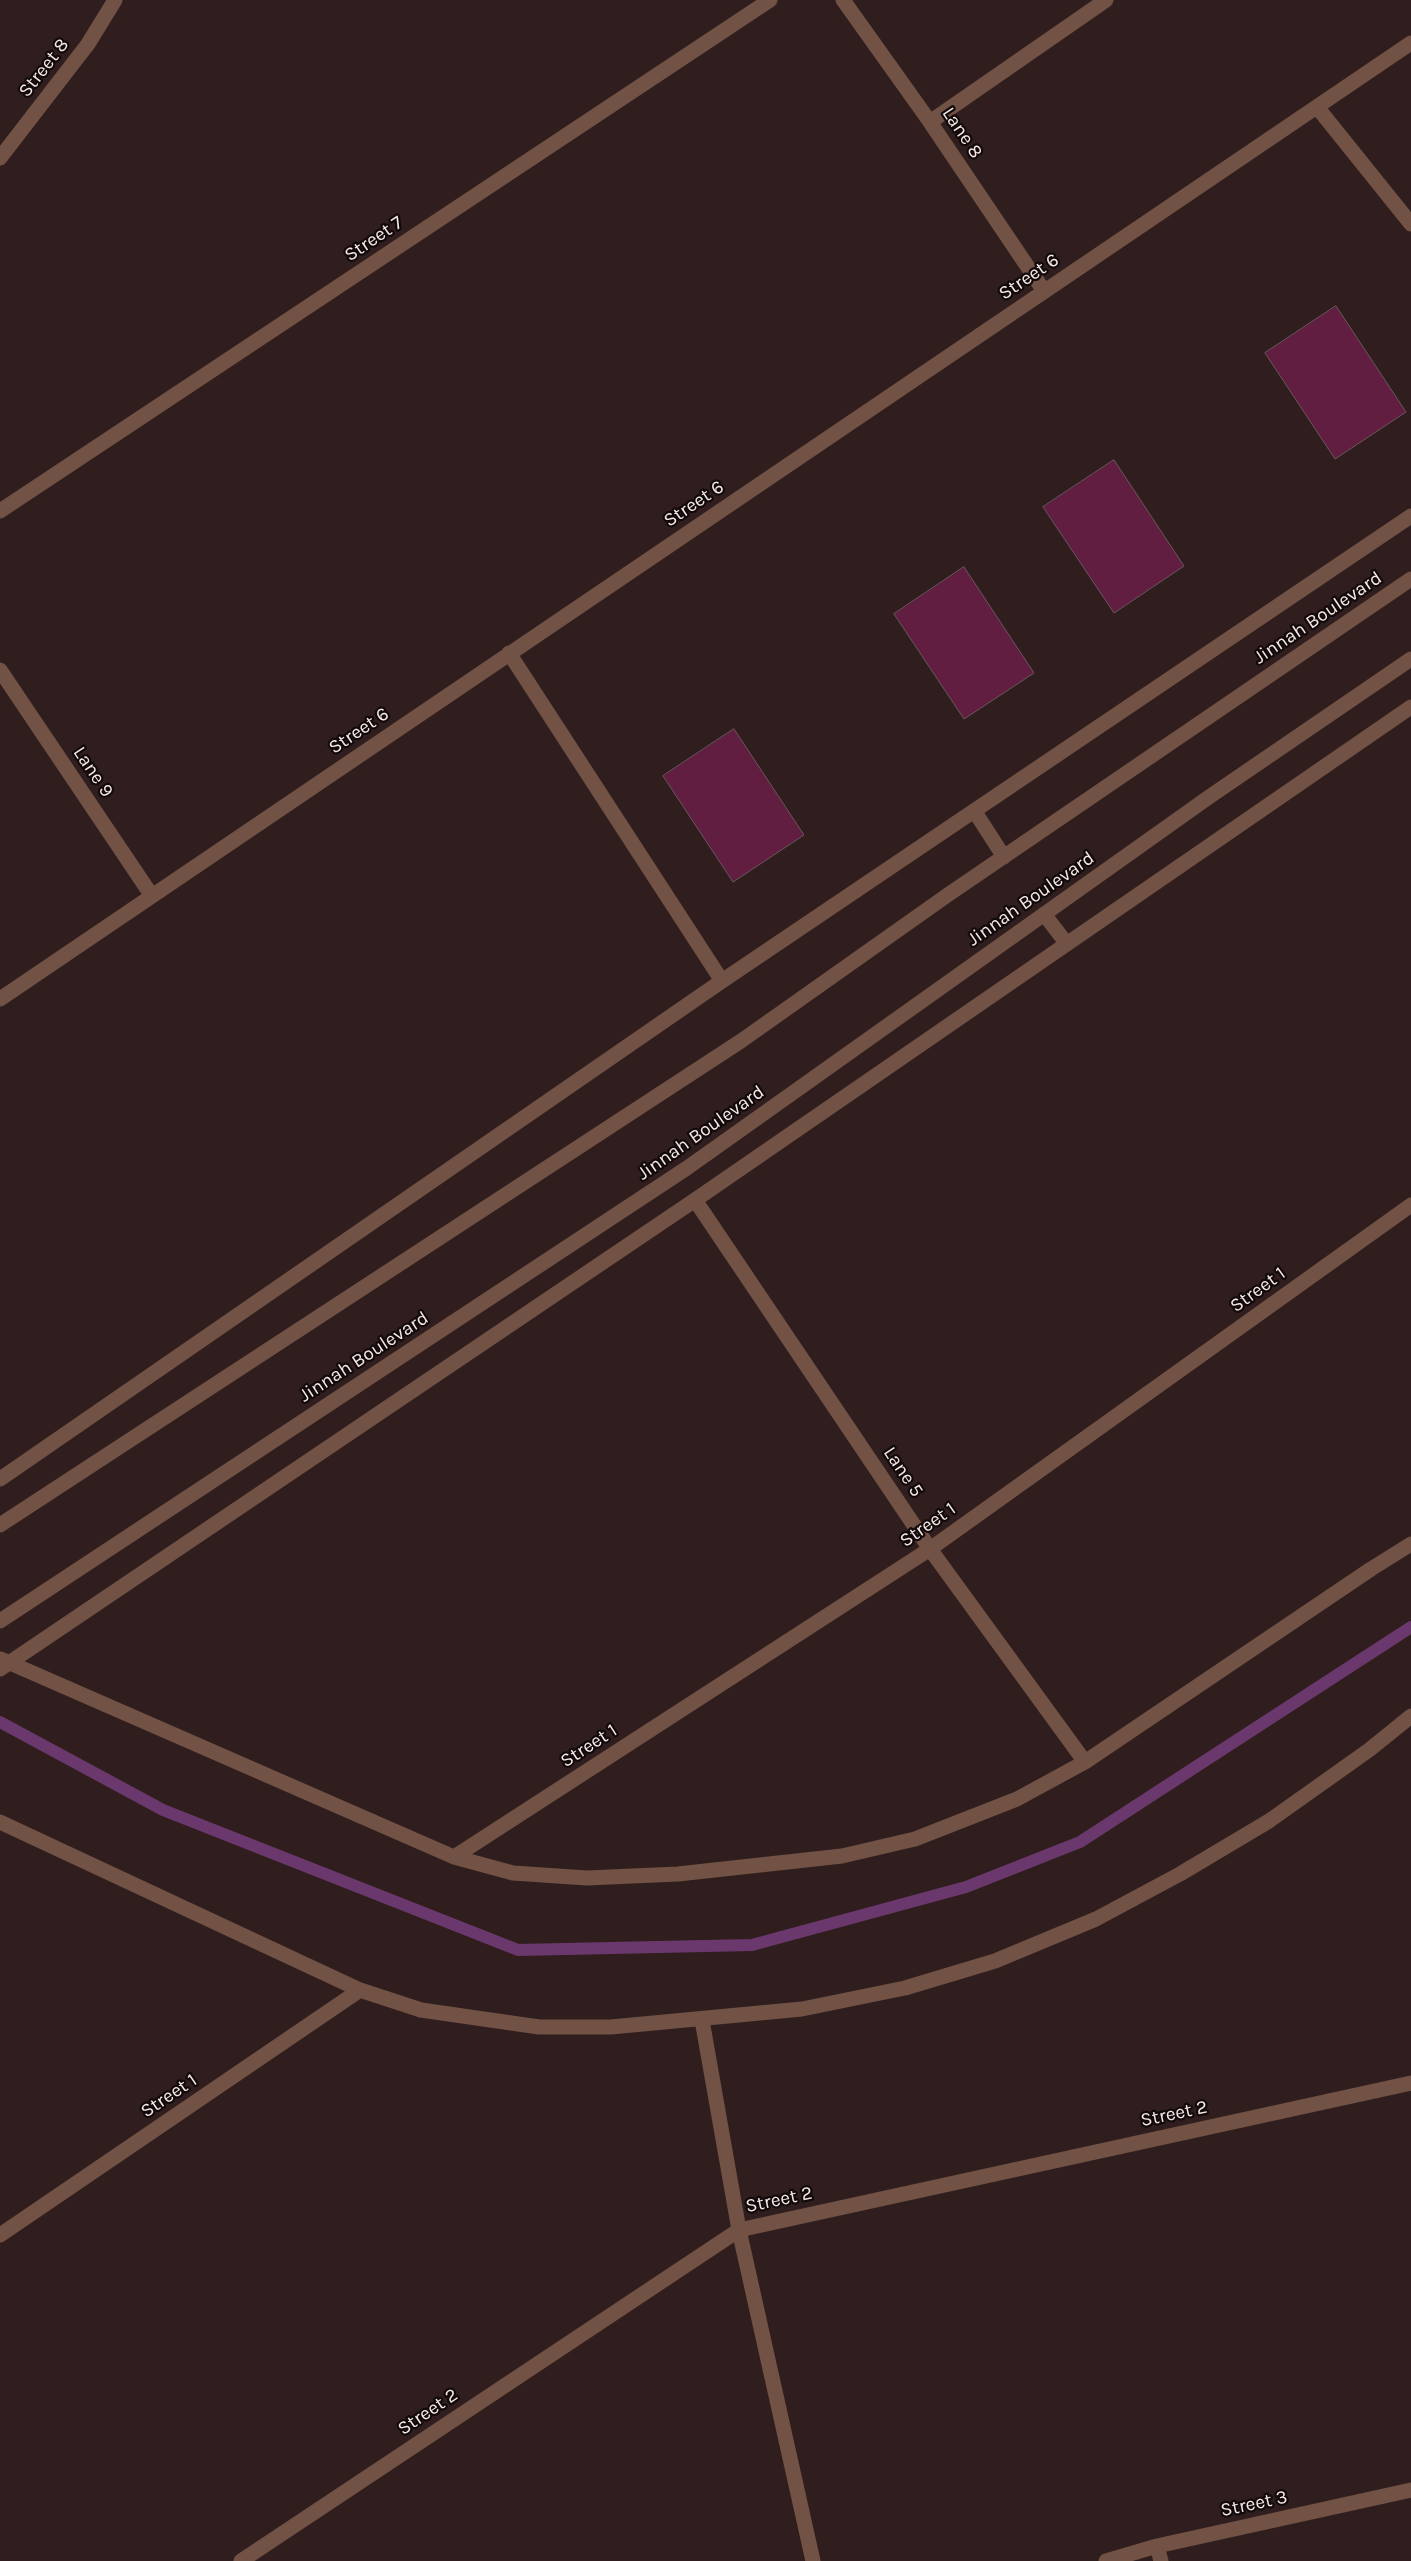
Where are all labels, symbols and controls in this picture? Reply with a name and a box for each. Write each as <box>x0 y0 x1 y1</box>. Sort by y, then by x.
street label: Street 8 <box>14 34 74 102</box>
street label: Lane 8 <box>937 103 987 163</box>
street label: Street 7 <box>340 211 408 267</box>
street label: Street 6 <box>995 249 1063 305</box>
street label: Street 6 <box>660 476 728 532</box>
street label: Jinnah Boulevard <box>1250 567 1386 669</box>
street label: Street 6 <box>325 703 393 759</box>
street label: Lane 9 <box>68 742 118 802</box>
street label: Jinnah Boulevard <box>963 847 1099 951</box>
street label: Jinnah Boulevard <box>633 1081 769 1185</box>
street label: Street 1 <box>1226 1262 1290 1318</box>
street label: Jinnah Boulevard <box>295 1307 433 1407</box>
street label: Lane 5 <box>878 1442 928 1502</box>
street label: Street 1 <box>896 1498 960 1552</box>
street label: Street 1 <box>556 1719 622 1773</box>
street label: Street 1 <box>137 2069 201 2123</box>
street label: Street 2 <box>1139 2096 1209 2132</box>
street label: Street 2 <box>744 2182 814 2218</box>
street label: Street 2 <box>394 2384 462 2440</box>
street label: Street 3 <box>1218 2486 1290 2522</box>

